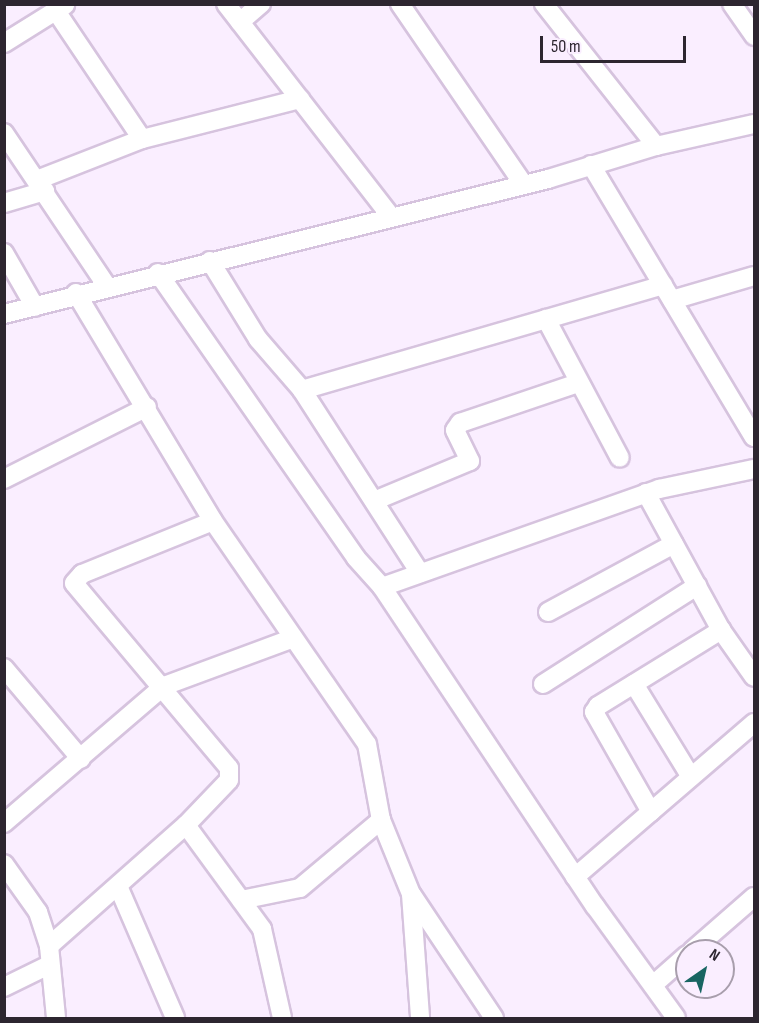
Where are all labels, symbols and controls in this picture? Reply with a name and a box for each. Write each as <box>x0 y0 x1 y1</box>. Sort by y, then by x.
scale bar <box>543 24 688 62</box>
text: 50 m <box>551 36 581 57</box>
north arrow <box>675 939 735 999</box>
text: N <box>705 945 723 966</box>

